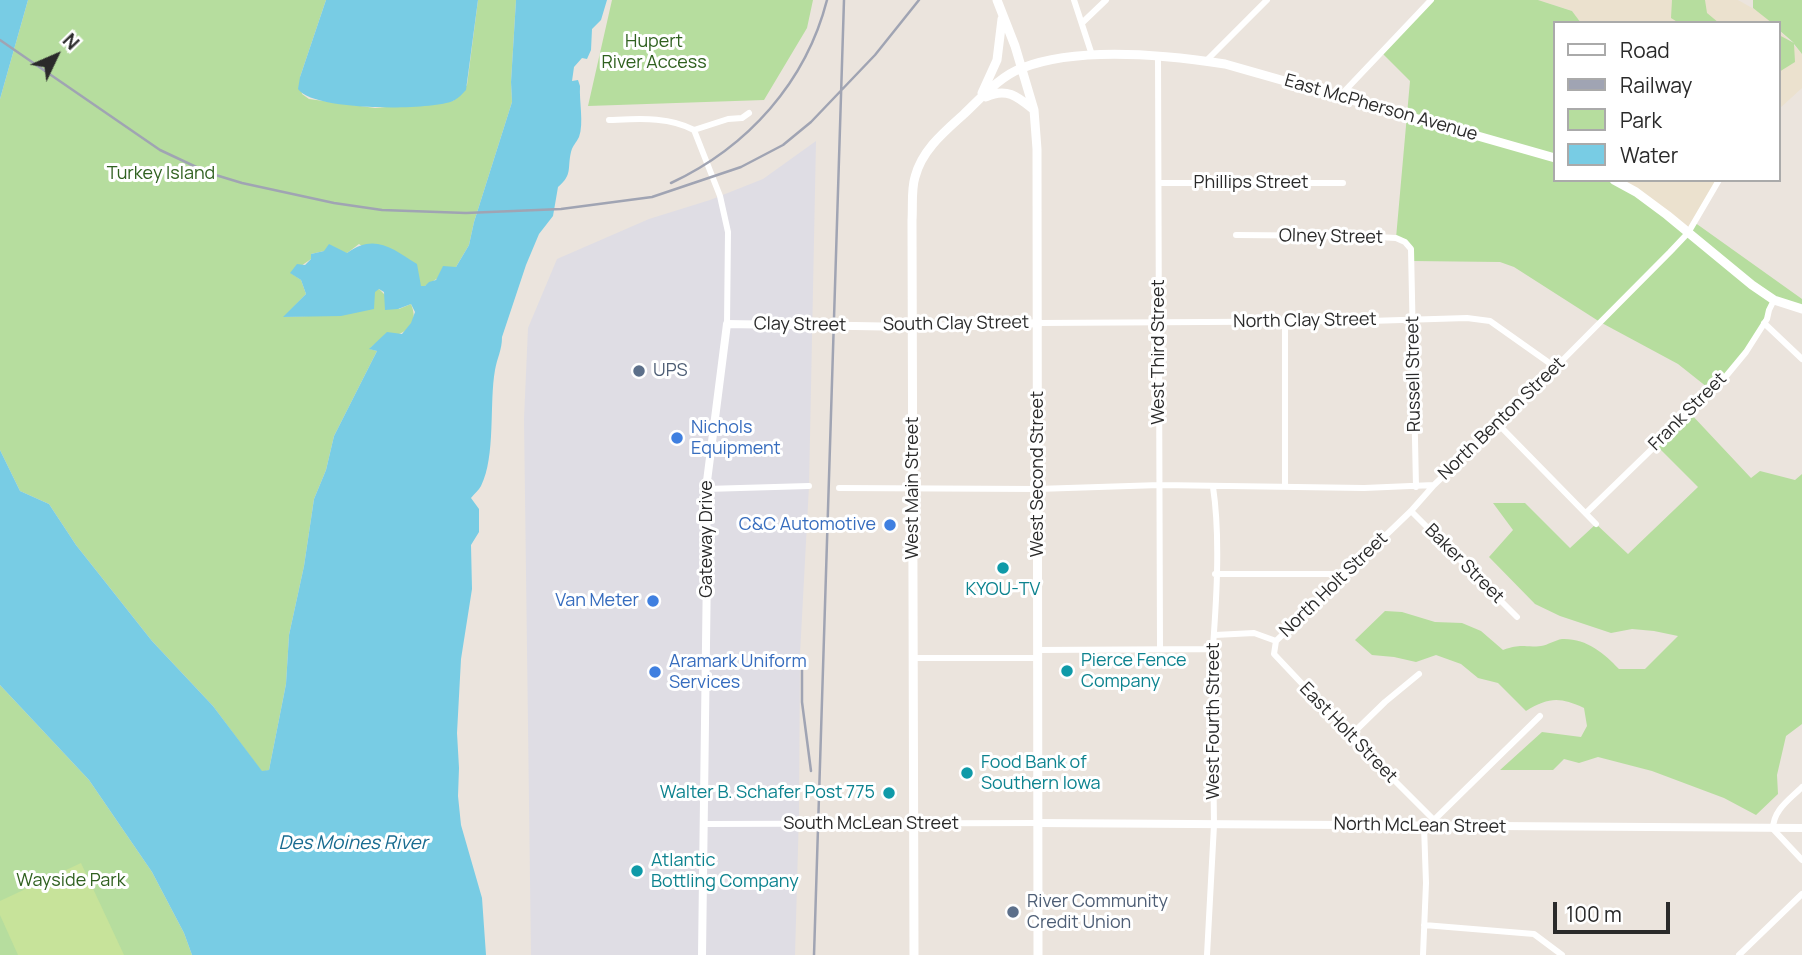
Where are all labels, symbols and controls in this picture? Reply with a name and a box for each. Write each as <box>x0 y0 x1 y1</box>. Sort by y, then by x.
north arrow <box>21 21 91 91</box>
legend <box>1554 21 1781 182</box>
text: N <box>57 27 85 55</box>
park label: Hupert River Access <box>601 31 707 74</box>
text: Road <box>1620 36 1670 64</box>
street label: East McPherson Avenue <box>1282 70 1480 146</box>
text: Railway <box>1620 71 1692 99</box>
text: Park <box>1620 106 1662 134</box>
text: Water <box>1620 141 1678 169</box>
park label: Turkey Island <box>107 163 215 185</box>
street label: Phillips Street <box>1194 172 1308 194</box>
street label: Olney Street <box>1279 225 1383 249</box>
street label: West Third Street <box>1148 279 1170 425</box>
street label: North Clay Street <box>1233 309 1377 333</box>
street label: South Clay Street <box>883 312 1029 336</box>
street label: Clay Street <box>754 313 846 337</box>
street label: Russell Street <box>1402 316 1426 432</box>
street label: North Benton Street <box>1434 353 1570 485</box>
place label: UPS <box>653 360 688 382</box>
marker: UPS <box>631 363 647 379</box>
street label: Frank Street <box>1645 369 1731 455</box>
street label: West Second Street <box>1027 391 1049 557</box>
street label: West Main Street <box>902 416 924 560</box>
place label: Nichols Equipment <box>691 417 781 460</box>
marker: Nichols Equipment <box>669 430 685 446</box>
street label: Gateway Drive <box>696 480 718 598</box>
place label: C&C Automotive <box>739 514 876 536</box>
marker: C&C Automotive <box>882 517 898 533</box>
street label: Baker Street <box>1420 520 1508 608</box>
street label: North Holt Street <box>1275 528 1393 642</box>
marker: KYOU-TV <box>995 560 1011 576</box>
place label: KYOU-TV <box>966 579 1040 601</box>
place label: Van Meter <box>555 590 639 612</box>
marker: Van Meter <box>645 593 661 609</box>
street label: West Fourth Street <box>1203 642 1225 800</box>
place label: Pierce Fence Company <box>1081 650 1187 692</box>
place label: Aramark Uniform Services <box>669 651 807 694</box>
marker: Pierce Fence Company <box>1059 663 1075 679</box>
marker: Aramark Uniform Services <box>647 664 663 680</box>
street label: East Holt Street <box>1295 678 1401 788</box>
place label: Food Bank of Southern Iowa <box>981 752 1100 794</box>
marker: Food Bank of Southern Iowa <box>959 765 975 781</box>
place label: Walter B. Schafer Post 775 <box>660 782 875 804</box>
marker: Walter B. Schafer Post 775 <box>881 785 897 801</box>
street label: South McLean Street <box>783 813 959 835</box>
street label: North McLean Street <box>1333 814 1507 838</box>
water label: Des Moines River <box>278 833 428 855</box>
place label: Atlantic Bottling Company <box>651 850 799 892</box>
marker: Atlantic Bottling Company <box>629 863 645 879</box>
park label: Wayside Park <box>16 870 126 892</box>
scale bar <box>1557 888 1674 932</box>
place label: River Community Credit Union <box>1027 891 1168 934</box>
text: 100 m <box>1566 900 1622 928</box>
marker: River Community Credit Union <box>1005 904 1021 920</box>

